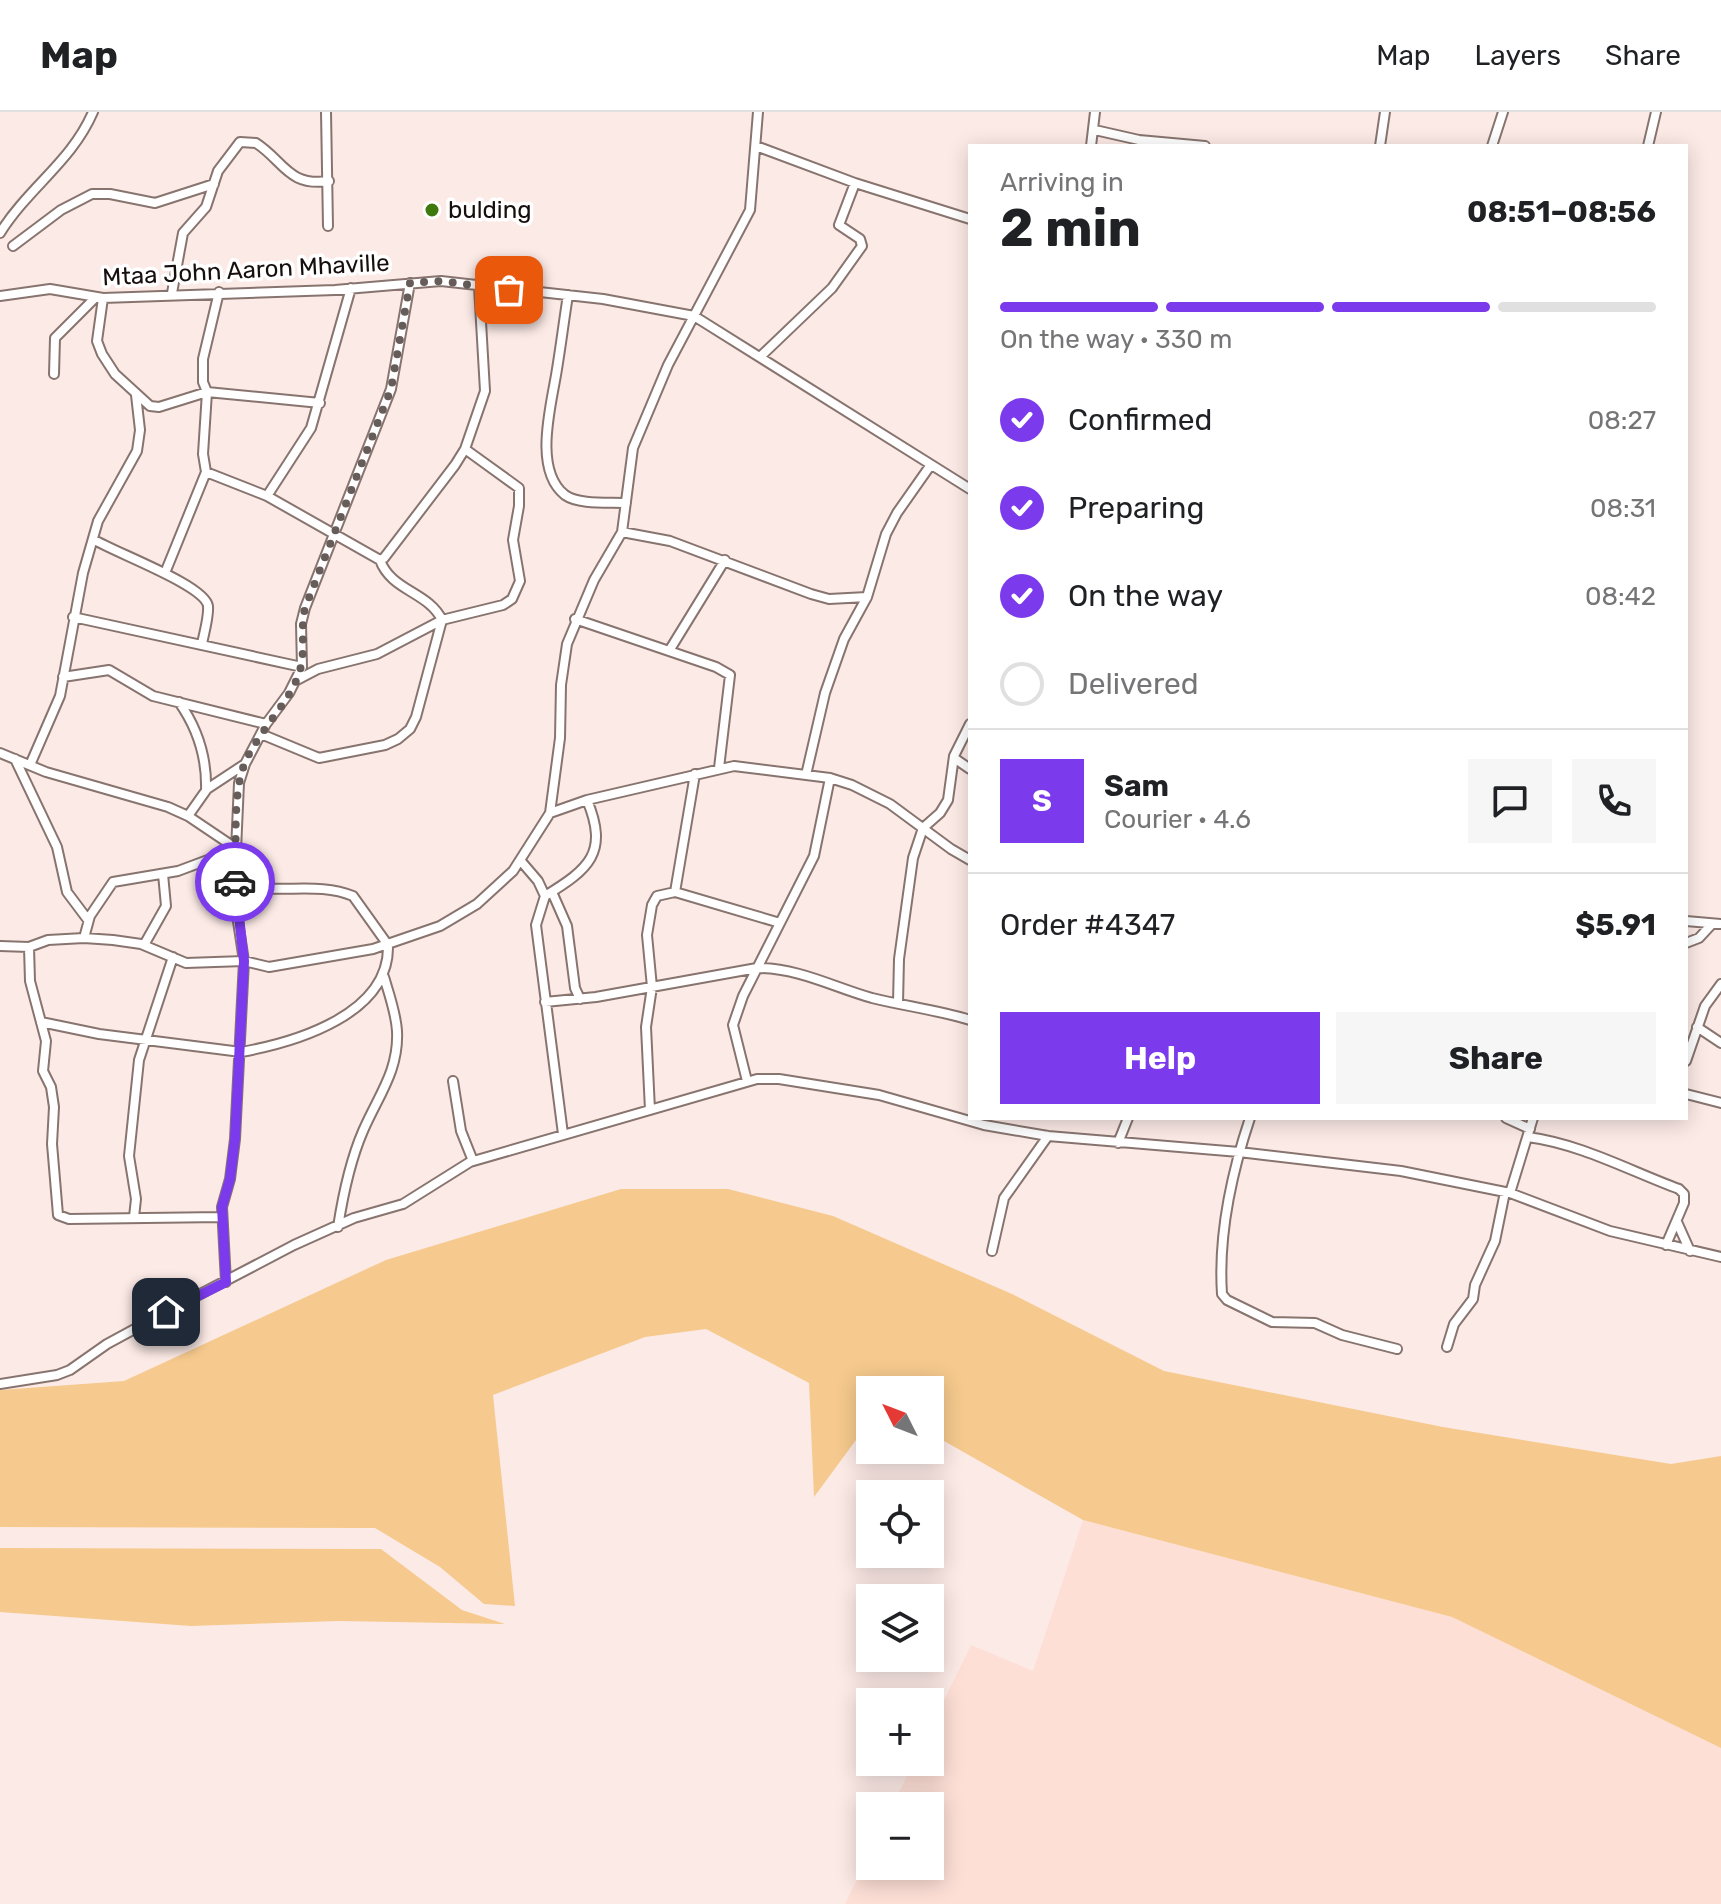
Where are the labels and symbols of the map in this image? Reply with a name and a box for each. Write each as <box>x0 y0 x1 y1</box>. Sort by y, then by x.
place label: bulding <box>448 196 532 224</box>
marker: bulding <box>423 201 441 219</box>
street label: Mtaa John Aaron Mhaville <box>102 248 390 292</box>
pin <box>475 256 543 324</box>
courier <box>195 842 275 922</box>
pin <box>132 1278 200 1346</box>
north arrow <box>856 1376 944 1464</box>

